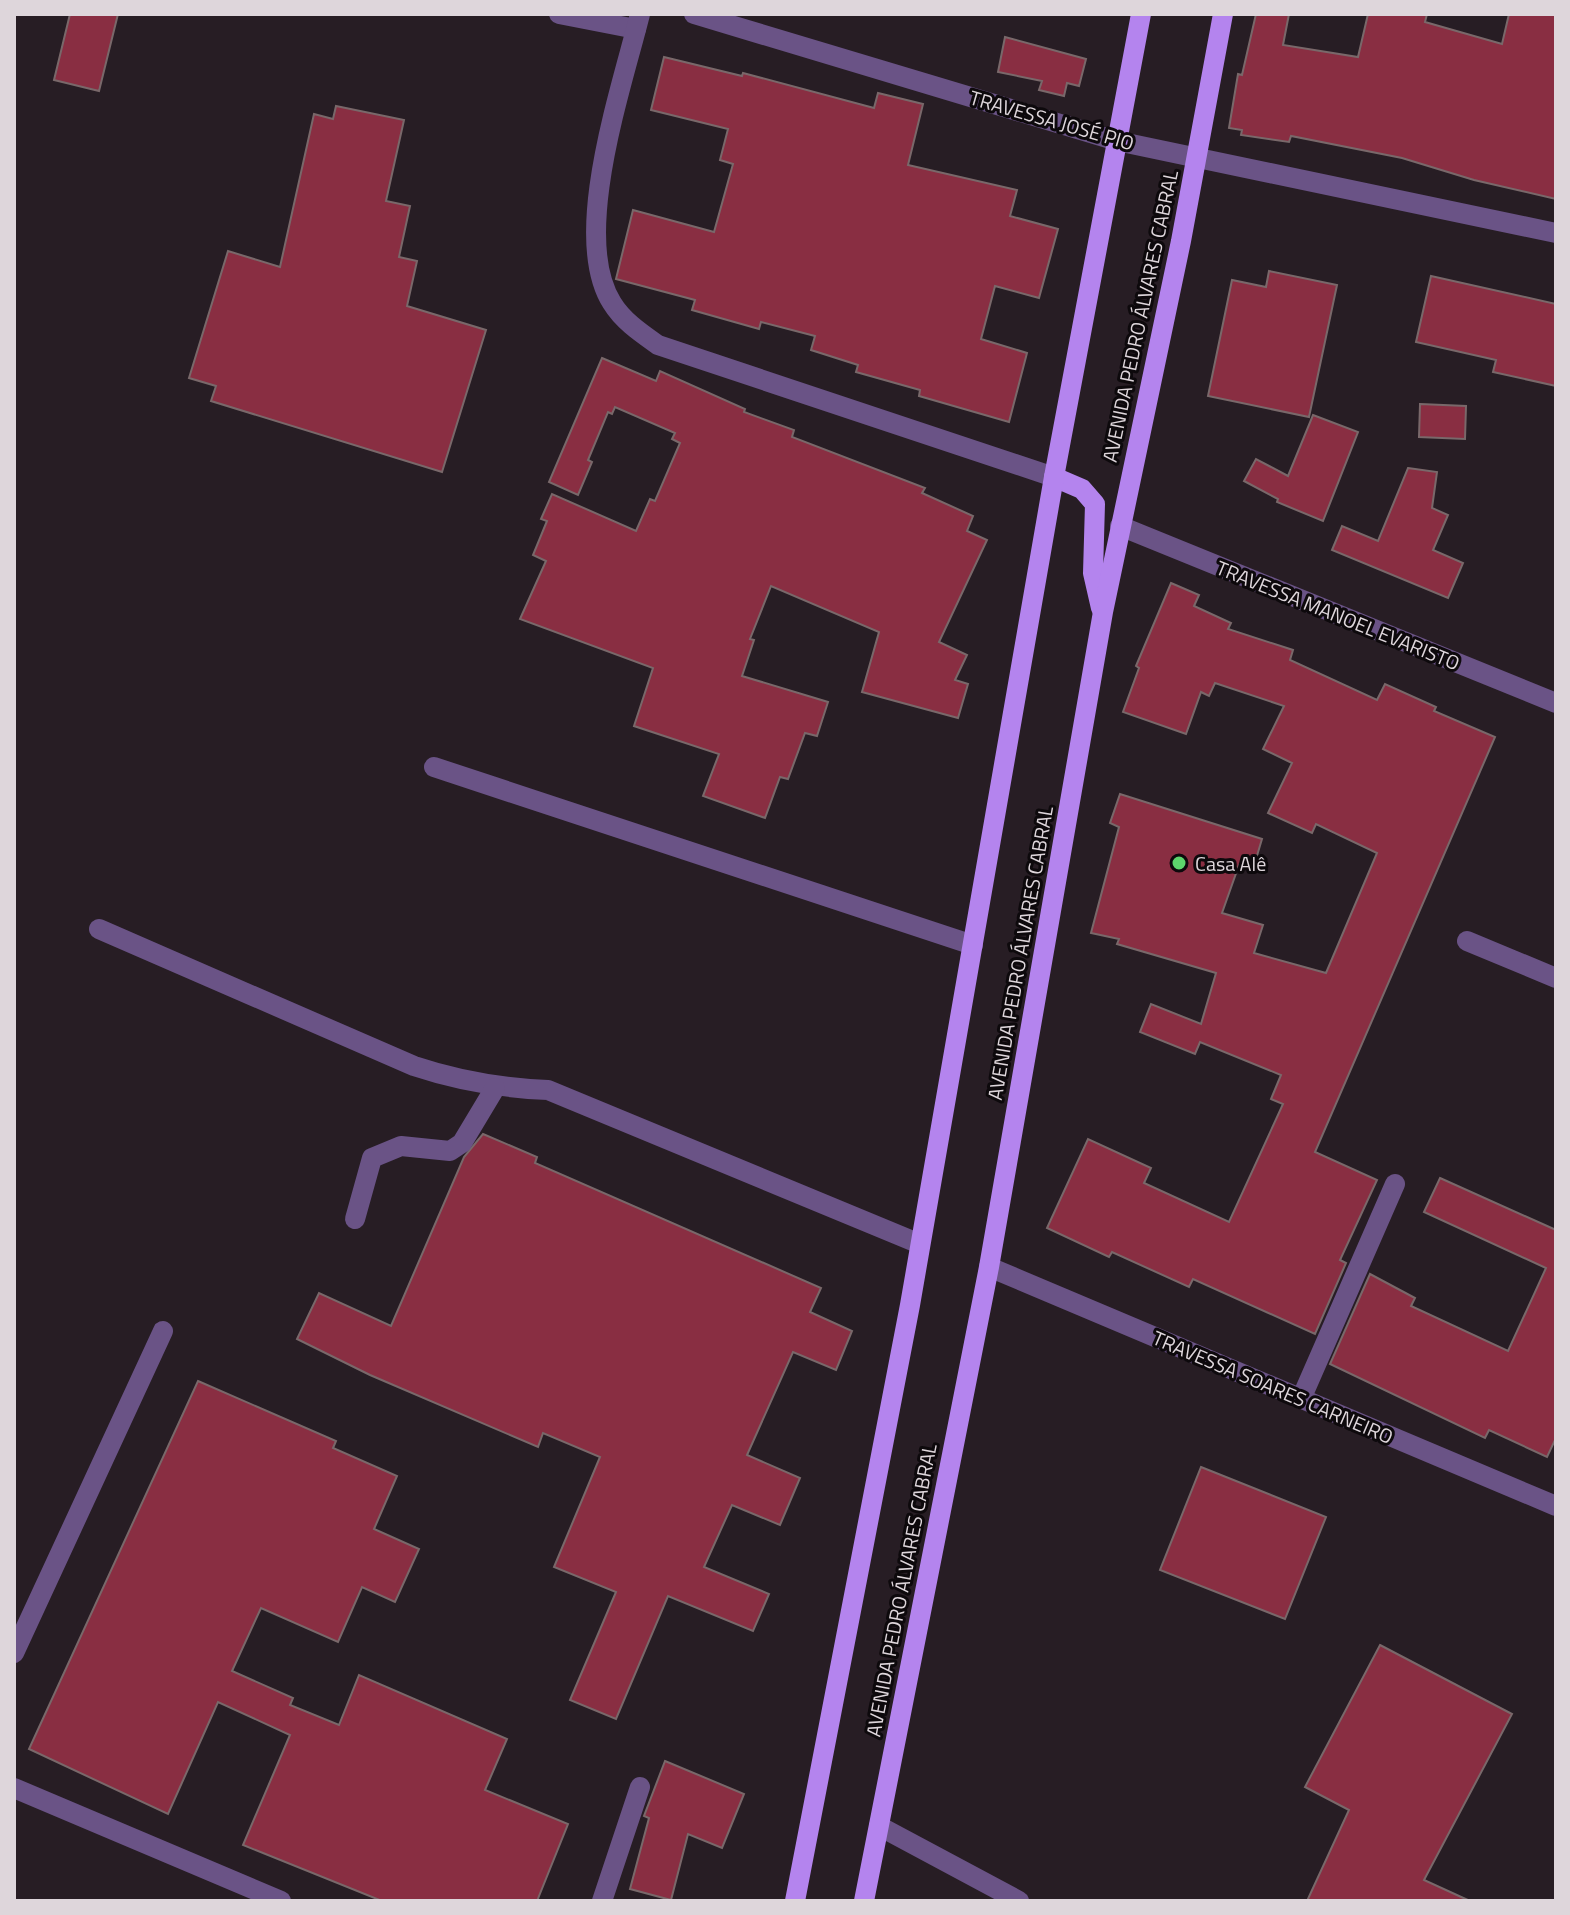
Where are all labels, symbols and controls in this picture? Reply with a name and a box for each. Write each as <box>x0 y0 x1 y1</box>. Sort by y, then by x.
street label: TRAVESSA JOSÉ PIO <box>966 82 1138 158</box>
street label: AVENIDA PEDRO ÁLVARES CABRAL <box>1094 167 1186 465</box>
street label: TRAVESSA MANOEL EVARISTO <box>1211 552 1465 678</box>
street label: AVENIDA PEDRO ÁLVARES CABRAL <box>979 803 1061 1102</box>
place label: Casa Alê <box>1195 848 1266 879</box>
marker: Casa Alê <box>1170 854 1188 872</box>
street label: TRAVESSA SOARES CARNEIRO <box>1148 1322 1398 1452</box>
street label: AVENIDA PEDRO ÁLVARES CABRAL <box>857 1440 945 1739</box>

